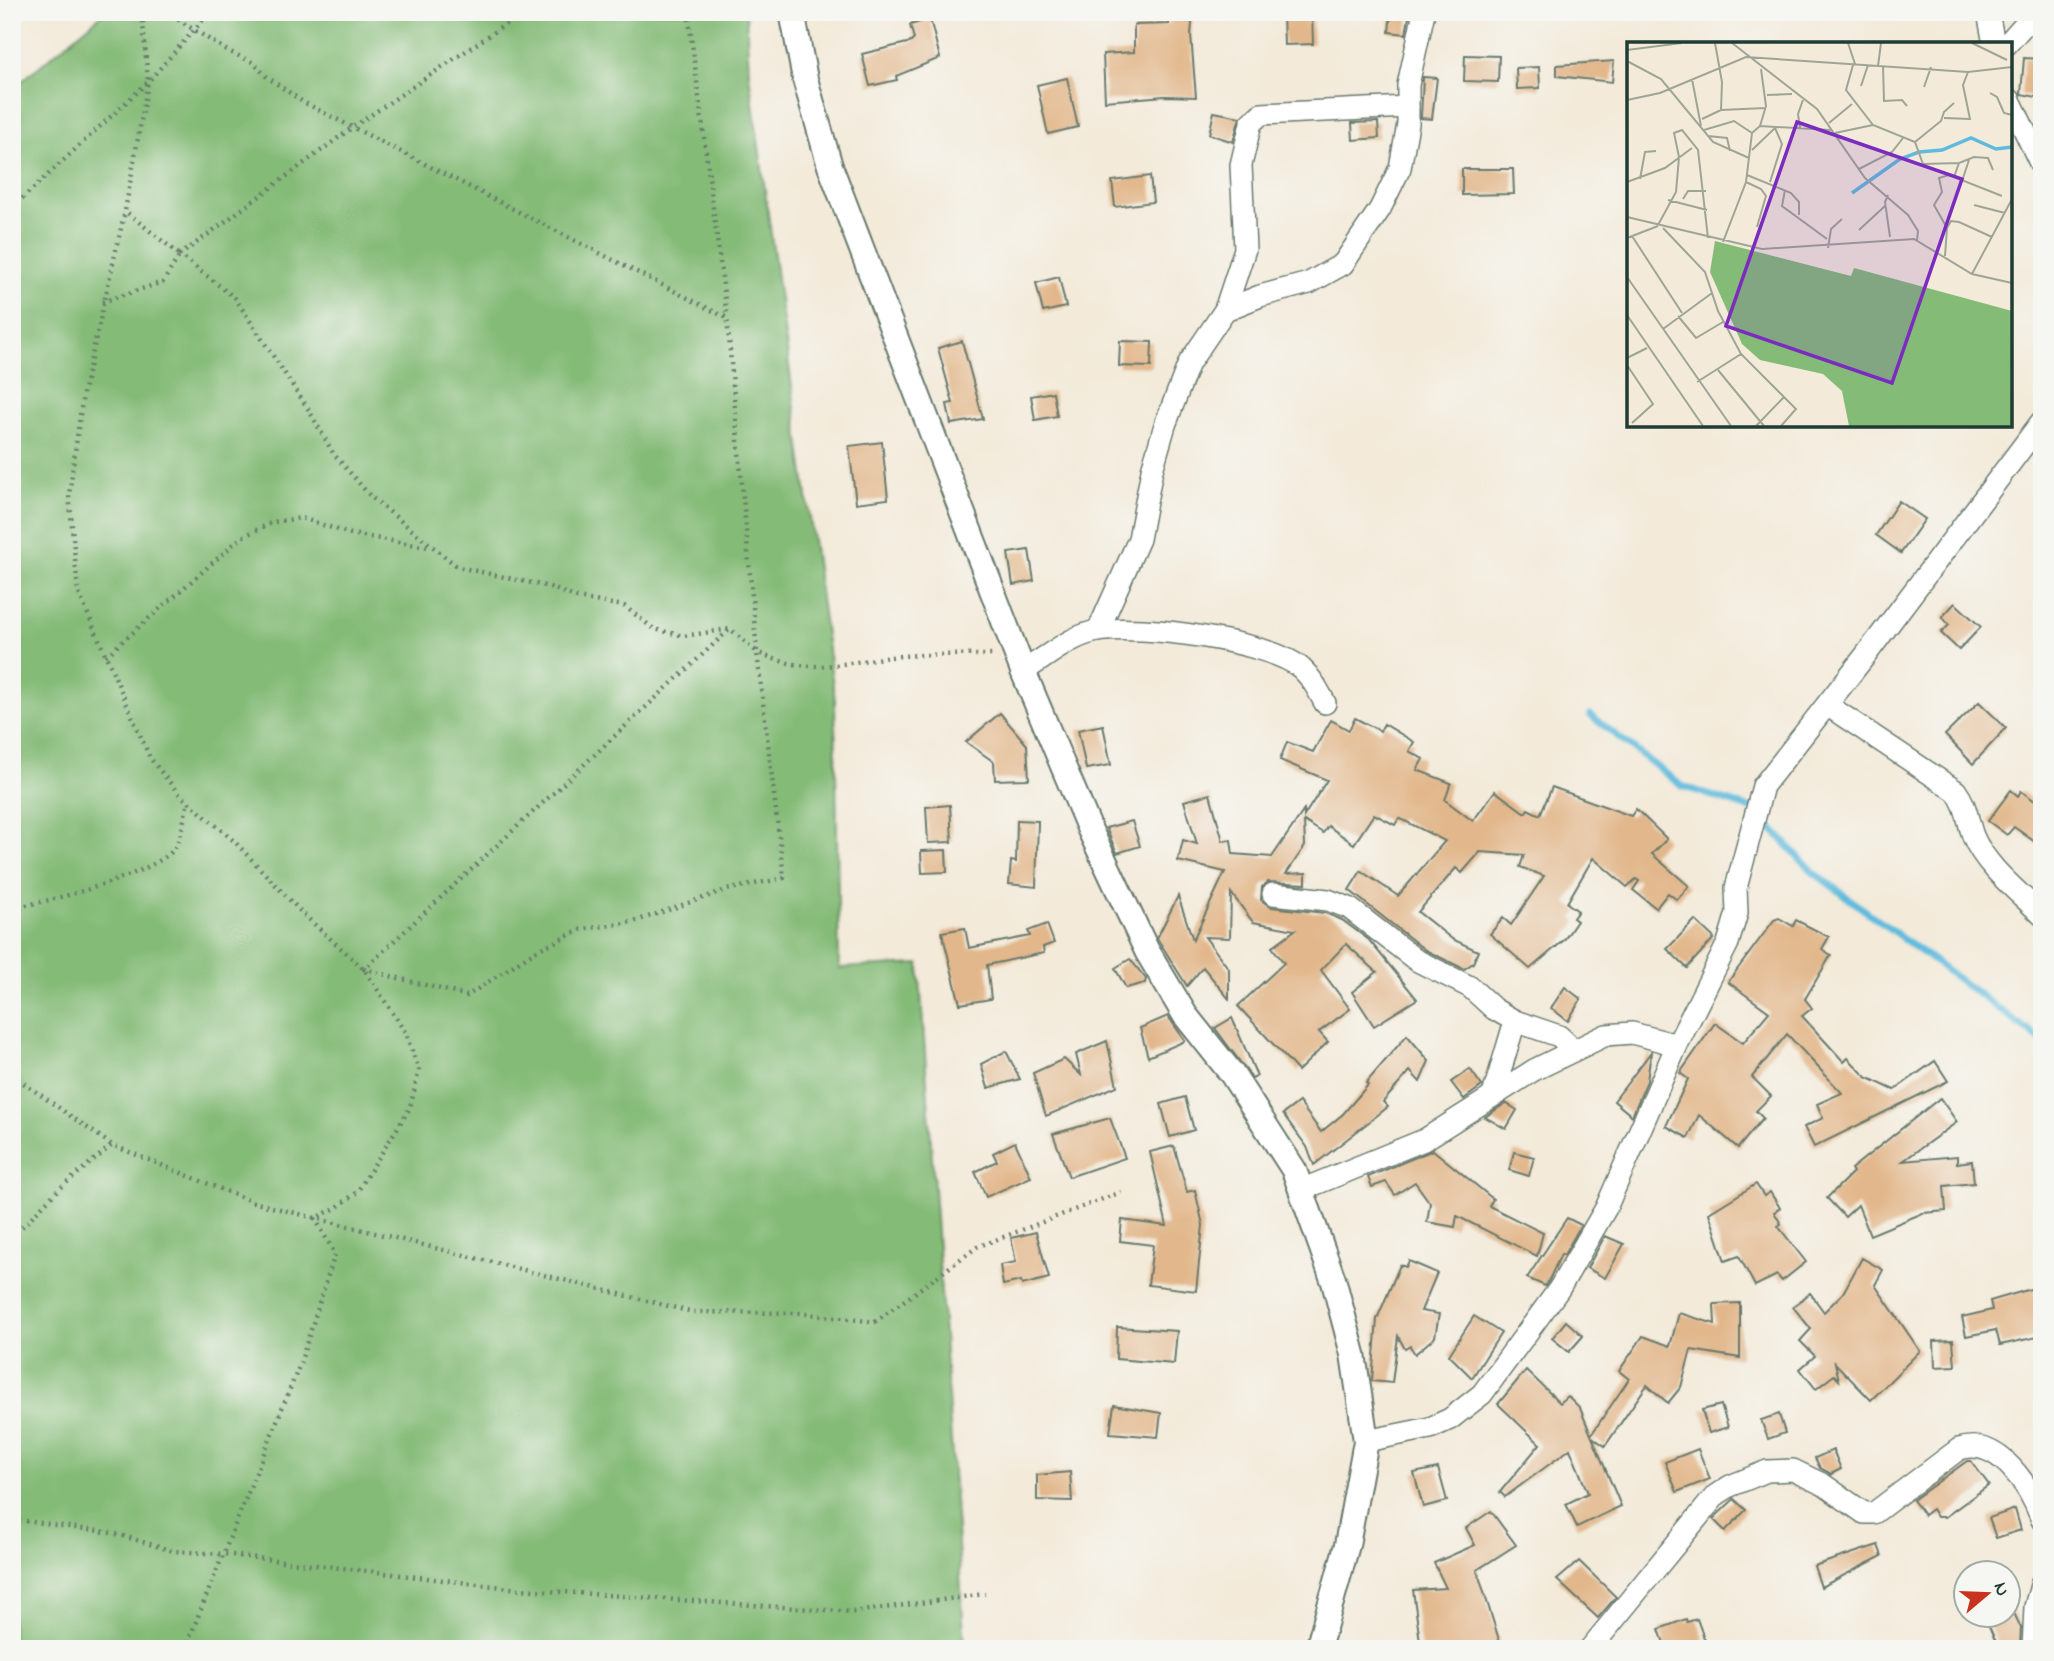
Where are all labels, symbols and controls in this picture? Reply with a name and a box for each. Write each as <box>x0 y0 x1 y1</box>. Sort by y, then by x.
inset map <box>1627 42 2012 427</box>
north arrow <box>1952 1560 2022 1630</box>
text: N <box>1986 1579 2016 1600</box>

